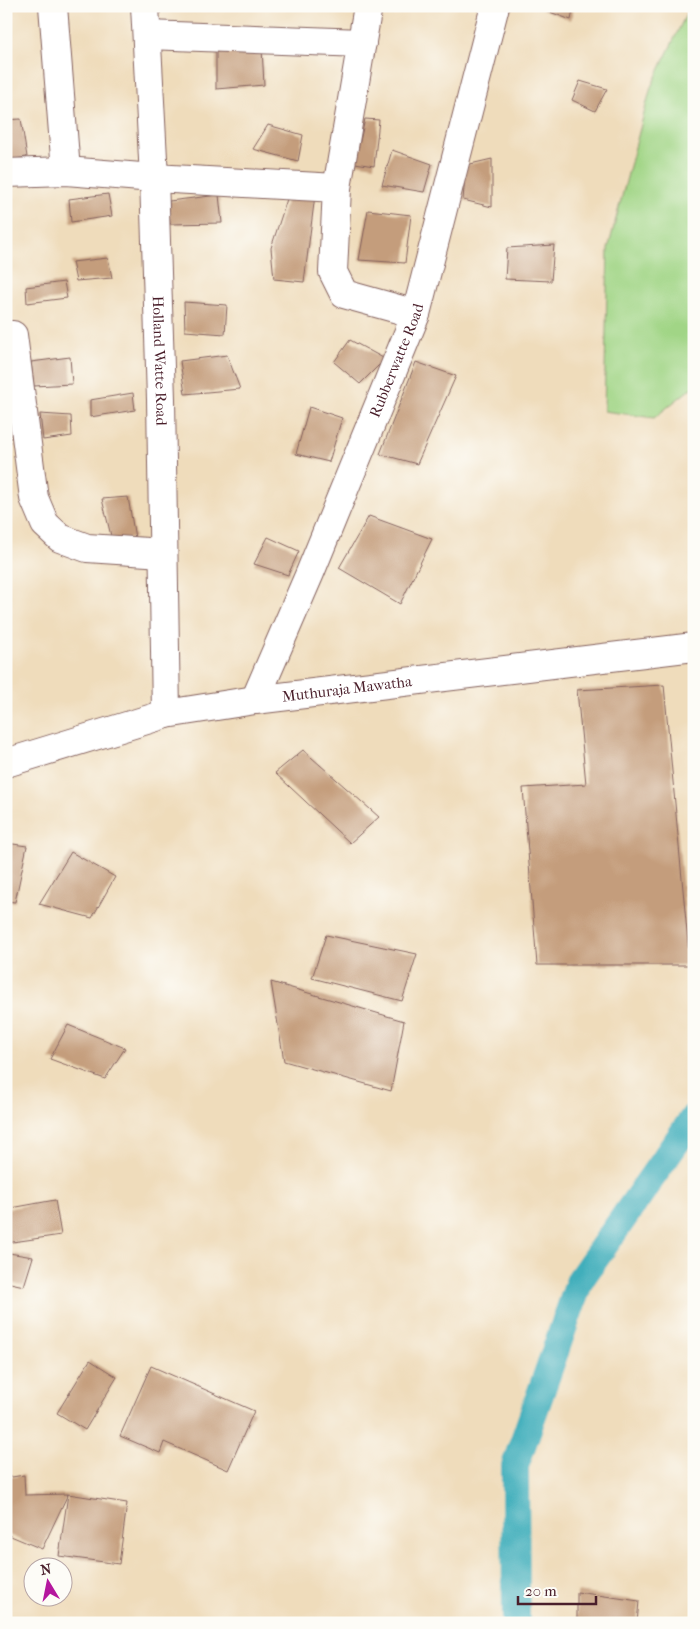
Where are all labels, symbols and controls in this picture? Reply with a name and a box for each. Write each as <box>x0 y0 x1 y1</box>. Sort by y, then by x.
street label: Holland Watte Road <box>149 295 170 427</box>
street label: Rubberwatte Road <box>366 301 428 420</box>
street label: Muthuraja Mawatha <box>281 672 414 706</box>
north arrow <box>22 1556 72 1606</box>
text: N <box>39 1560 53 1579</box>
scale bar <box>518 1574 595 1606</box>
text: 20 m <box>525 1582 557 1600</box>

